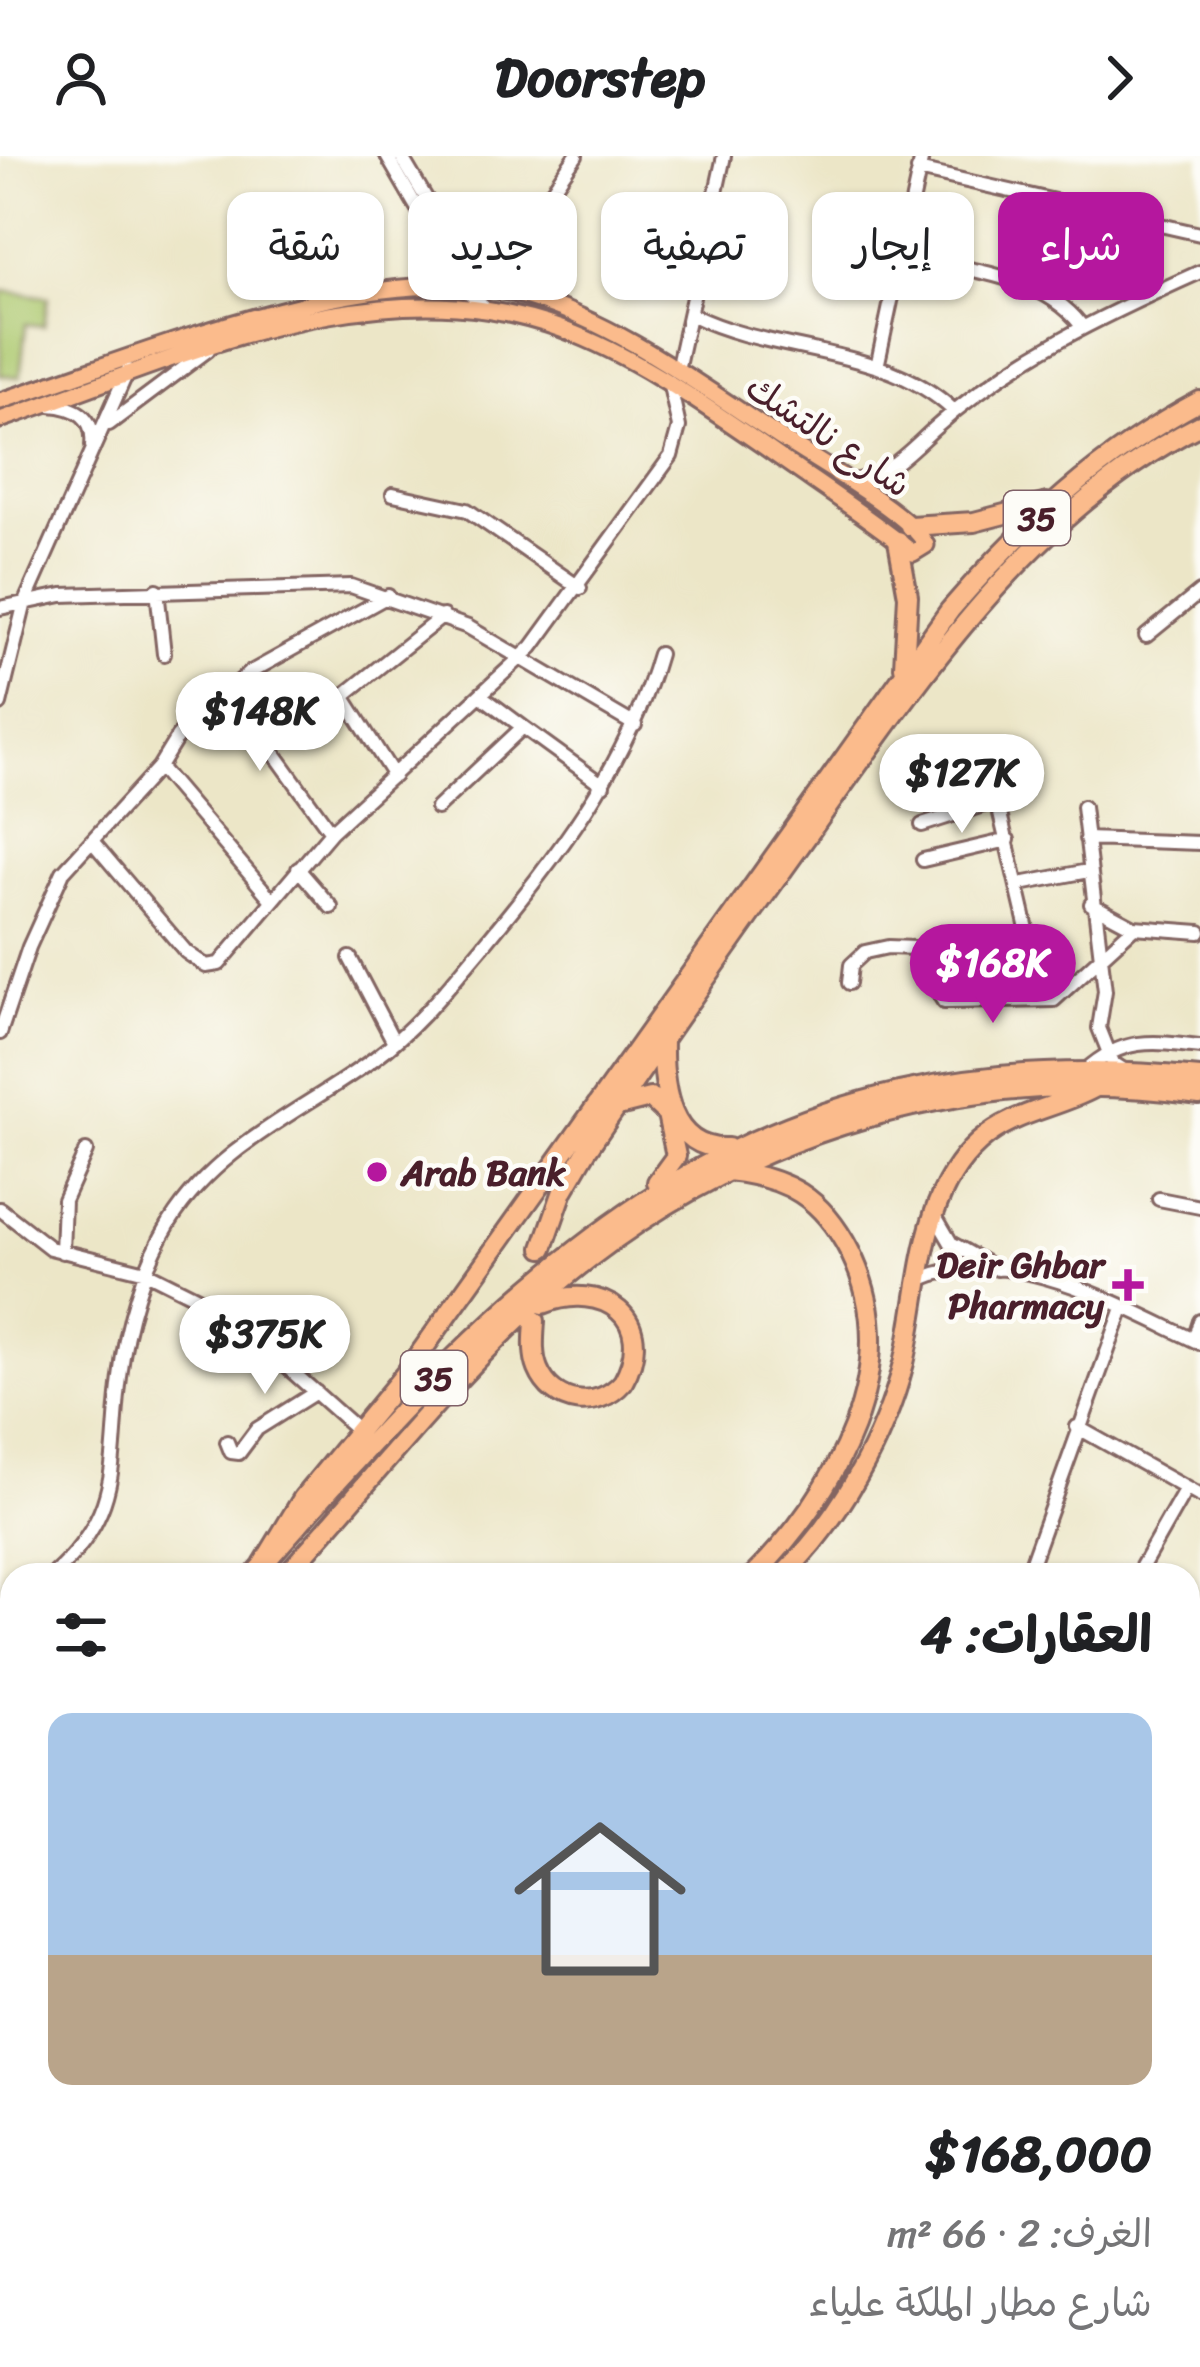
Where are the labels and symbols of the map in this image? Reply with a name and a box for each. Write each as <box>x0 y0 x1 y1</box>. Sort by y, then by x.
street label: شارع نالتشك <box>732 356 925 515</box>
road number: 35 <box>1004 491 1070 545</box>
pin: $148K <box>176 672 344 774</box>
pin: $127K <box>878 734 1046 836</box>
pin: $168K <box>909 924 1077 1026</box>
place label: Arab Bank <box>399 1141 566 1205</box>
marker: Arab Bank <box>364 1159 390 1185</box>
place label: Deir Ghbar Pharmacy <box>937 1233 1107 1338</box>
marker: Deir Ghbar Pharmacy <box>1115 1272 1141 1298</box>
pin: $375K <box>181 1295 349 1397</box>
road number: 35 <box>401 1351 467 1405</box>

